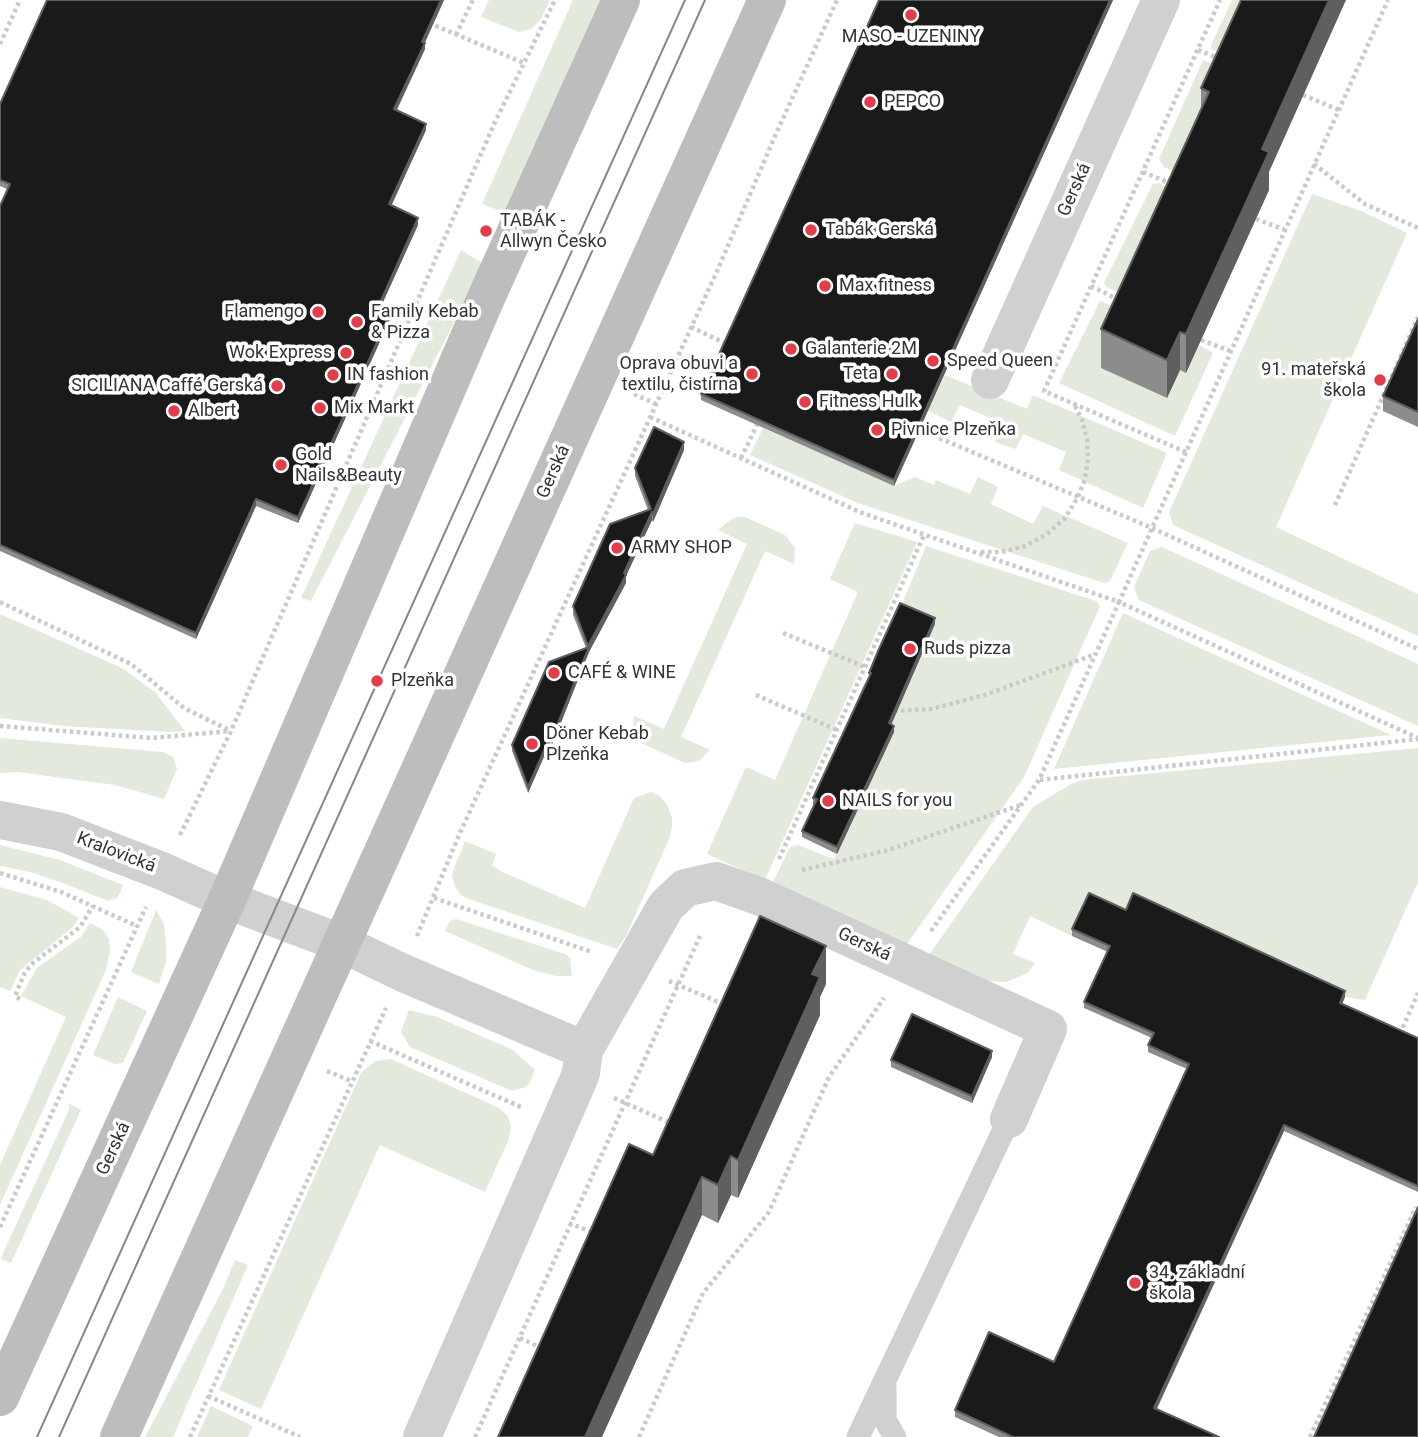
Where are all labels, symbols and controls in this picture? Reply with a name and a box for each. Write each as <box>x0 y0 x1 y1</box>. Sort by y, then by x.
marker: MASO - UZENINY <box>903 7 919 23</box>
place label: MASO - UZENINY <box>842 26 980 48</box>
place label: PEPCO <box>884 91 941 113</box>
marker: PEPCO <box>862 94 878 110</box>
street label: Gerská <box>1054 160 1096 220</box>
place label: TABÁK - Allwyn Česko <box>500 210 607 252</box>
place label: Tabák Gerská <box>825 219 934 241</box>
marker: Tabák Gerská <box>803 222 819 238</box>
marker: TABÁK - Allwyn Česko <box>478 223 494 239</box>
place label: Max fitness <box>839 275 932 297</box>
marker: Max fitness <box>817 278 833 294</box>
place label: Flamengo <box>224 301 304 323</box>
place label: Family Kebab & Pizza <box>371 301 479 344</box>
marker: Flamengo <box>310 304 326 320</box>
marker: Family Kebab & Pizza <box>349 314 365 330</box>
place label: Galanterie 2M <box>805 338 917 360</box>
marker: Galanterie 2M <box>783 341 799 357</box>
place label: Wok Express <box>229 342 332 364</box>
marker: Wok Express <box>338 345 354 361</box>
place label: Speed Queen <box>947 350 1053 372</box>
place label: Oprava obuvi a textilu, čistírna <box>620 353 738 396</box>
marker: Speed Queen <box>925 353 941 369</box>
place label: 91. mateřská škola <box>1261 359 1366 402</box>
place label: Teta <box>843 363 878 385</box>
place label: IN fashion <box>347 364 429 386</box>
marker: Oprava obuvi a textilu, čistírna <box>744 366 760 382</box>
marker: Teta <box>884 366 900 382</box>
marker: IN fashion <box>325 367 341 383</box>
marker: 91. mateřská škola <box>1372 372 1388 388</box>
place label: SICILIANA Caffé Gerská <box>71 375 263 397</box>
marker: SICILIANA Caffé Gerská <box>269 378 285 394</box>
place label: Fitness Hulk <box>819 391 918 413</box>
marker: Fitness Hulk <box>797 394 813 410</box>
place label: Mix Markt <box>334 397 414 419</box>
place label: Albert <box>188 400 236 422</box>
marker: Mix Markt <box>312 400 328 416</box>
marker: Albert <box>166 403 182 419</box>
place label: Pivnice Plzeňka <box>891 419 1016 441</box>
marker: Pivnice Plzeňka <box>869 422 885 438</box>
street label: Gerská <box>533 442 575 502</box>
place label: Gold Nails&Beauty <box>295 444 402 486</box>
marker: Gold Nails&Beauty <box>273 457 289 473</box>
place label: ARMY SHOP <box>631 537 732 559</box>
marker: ARMY SHOP <box>609 540 625 556</box>
place label: Ruds pizza <box>924 638 1011 660</box>
marker: Ruds pizza <box>902 641 918 657</box>
place label: CAFÉ & WINE <box>568 662 676 684</box>
marker: CAFÉ & WINE <box>546 665 562 681</box>
place label: Plzeňka <box>391 670 454 692</box>
marker: Plzeňka <box>369 673 385 689</box>
place label: Döner Kebab Plzeňka <box>546 723 649 766</box>
marker: Döner Kebab Plzeňka <box>524 736 540 752</box>
place label: NAILS for you <box>842 790 952 812</box>
marker: NAILS for you <box>820 793 836 809</box>
street label: Kralovická <box>73 828 159 878</box>
street label: Gerská <box>834 923 894 967</box>
street label: Gerská <box>92 1119 136 1179</box>
place label: 34. základní škola <box>1149 1262 1245 1304</box>
marker: 34. základní škola <box>1127 1275 1143 1291</box>

